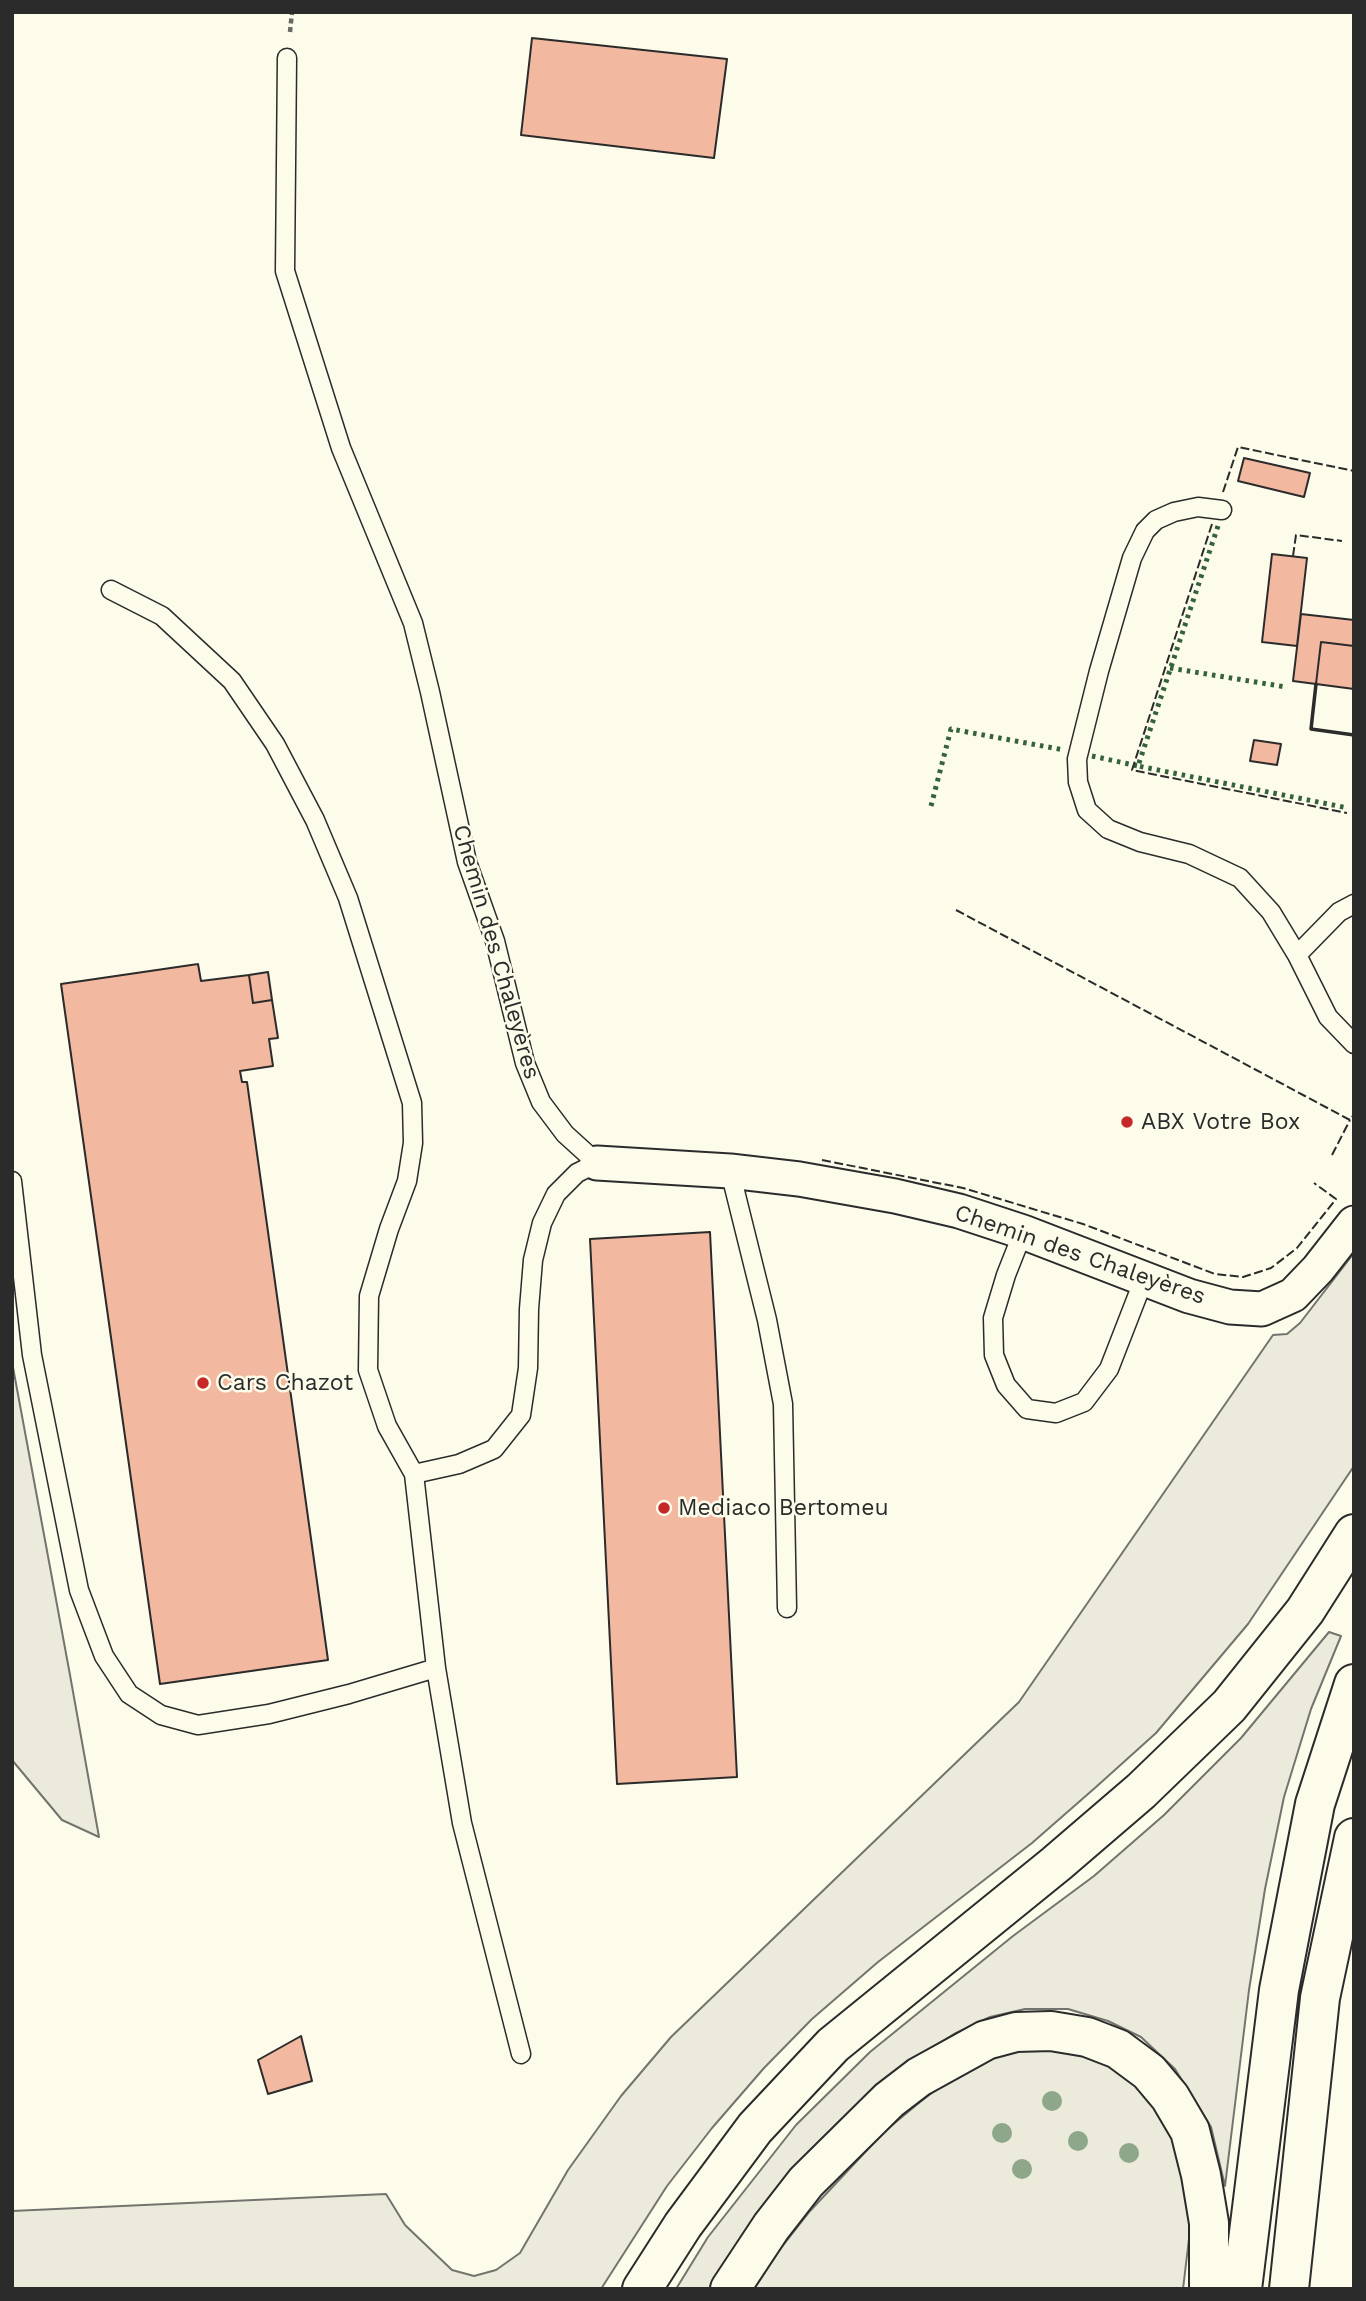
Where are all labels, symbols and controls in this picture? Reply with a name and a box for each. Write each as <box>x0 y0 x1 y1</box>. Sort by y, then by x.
street label: Chemin des Chaleyères <box>446 822 546 1082</box>
place label: ABX Votre Box <box>1141 1108 1300 1136</box>
marker: ABX Votre Box <box>1119 1114 1135 1130</box>
street label: Chemin des Chaleyères <box>951 1199 1209 1311</box>
place label: Cars Chazot <box>217 1369 353 1397</box>
marker: Cars Chazot <box>195 1375 211 1391</box>
place label: Mediaco Bertomeu <box>678 1494 889 1522</box>
marker: Mediaco Bertomeu <box>656 1500 672 1516</box>

